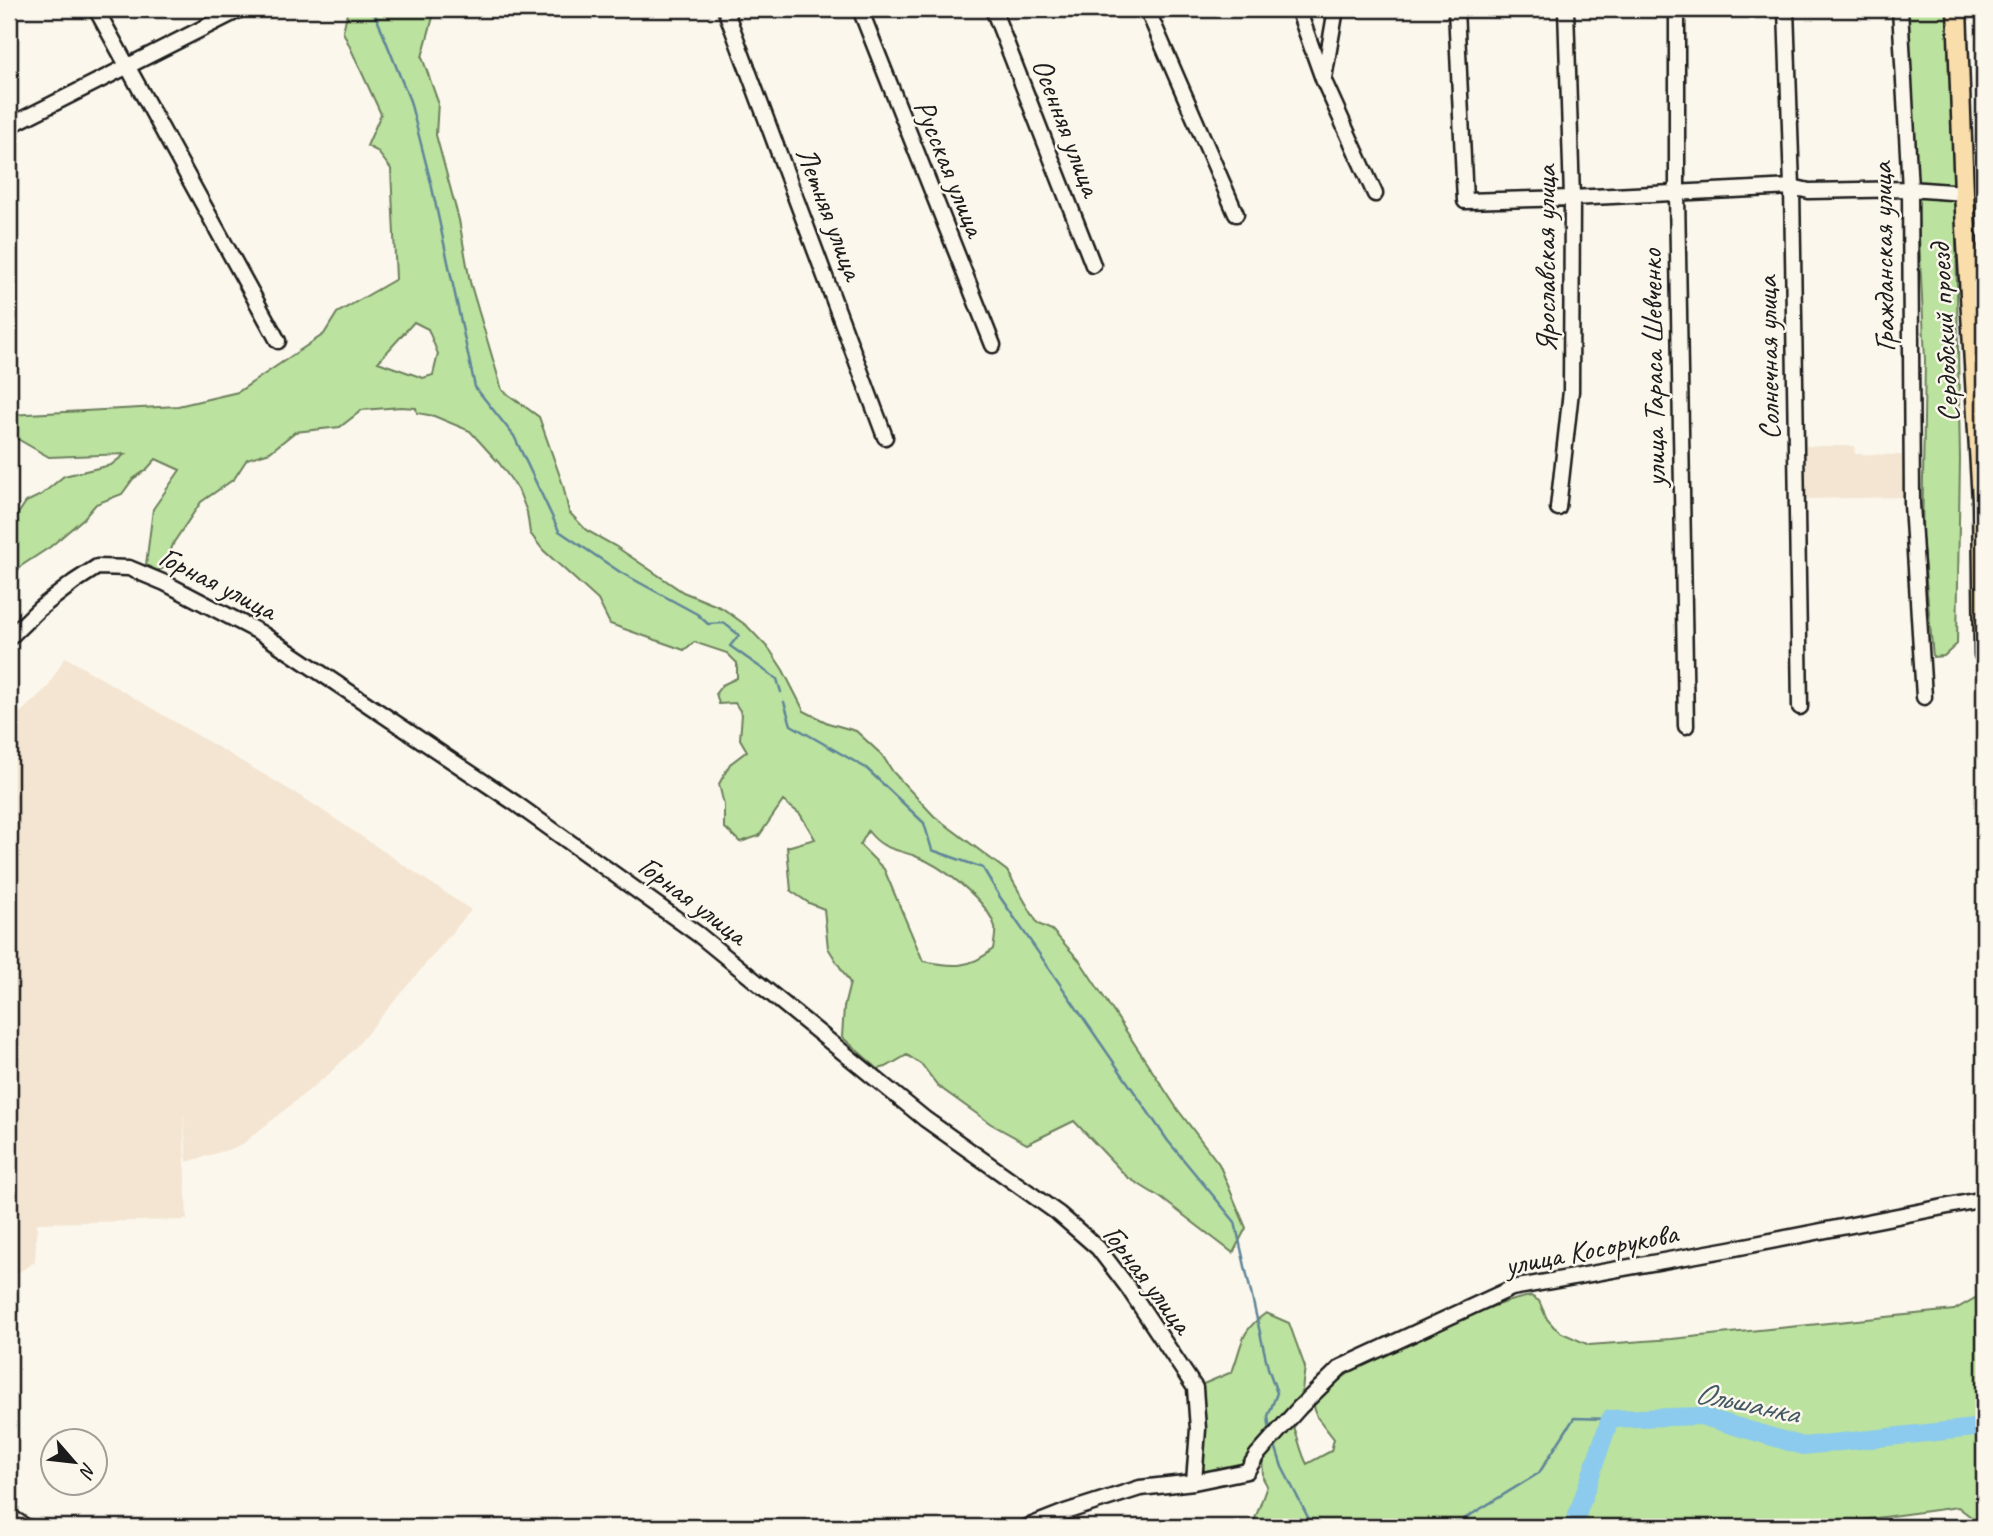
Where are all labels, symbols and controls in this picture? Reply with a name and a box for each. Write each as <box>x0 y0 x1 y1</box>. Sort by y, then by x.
street label: Осенняя улица <box>1023 53 1112 204</box>
street label: Русская улица <box>905 94 996 244</box>
street label: Летняя улица <box>787 141 874 287</box>
street label: Гражданская улица <box>1862 160 1904 352</box>
street label: Ярославская улица <box>1526 163 1564 353</box>
street label: Сердобский проезд <box>1920 240 1968 423</box>
street label: улица Тараса Шевченко <box>1632 247 1674 489</box>
street label: Солнечная улица <box>1748 274 1788 440</box>
street label: Горная улица <box>153 537 286 630</box>
street label: Горная улица <box>631 847 757 955</box>
street label: улица Косорукова <box>1500 1213 1682 1285</box>
street label: Горная улица <box>1095 1217 1203 1343</box>
water label: Ольшанка <box>1691 1372 1806 1434</box>
north arrow <box>38 1428 108 1498</box>
text: N <box>73 1459 101 1483</box>

